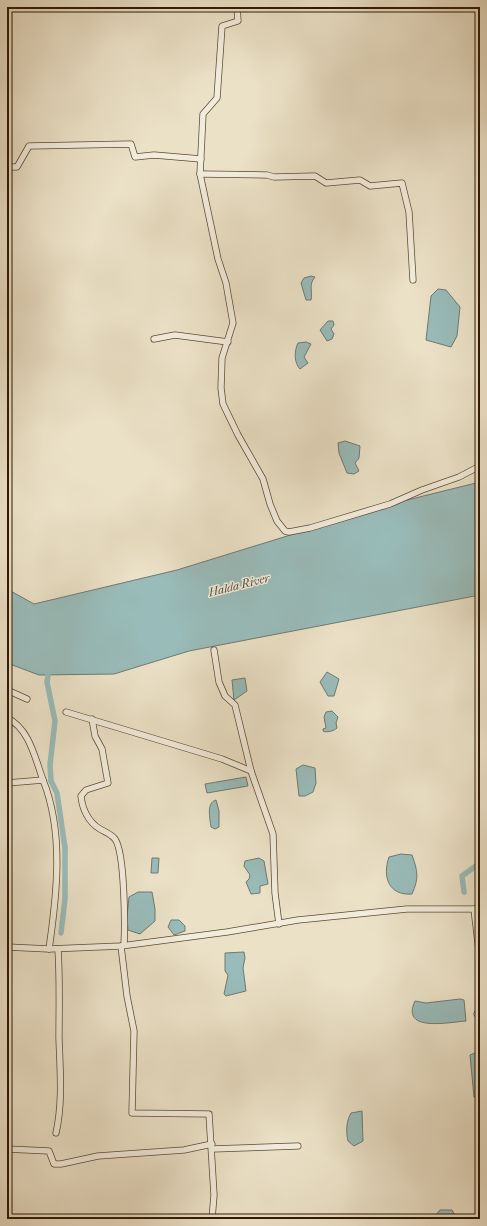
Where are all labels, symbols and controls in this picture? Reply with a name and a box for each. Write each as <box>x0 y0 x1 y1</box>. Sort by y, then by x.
water label: Halda River <box>206 570 272 600</box>

